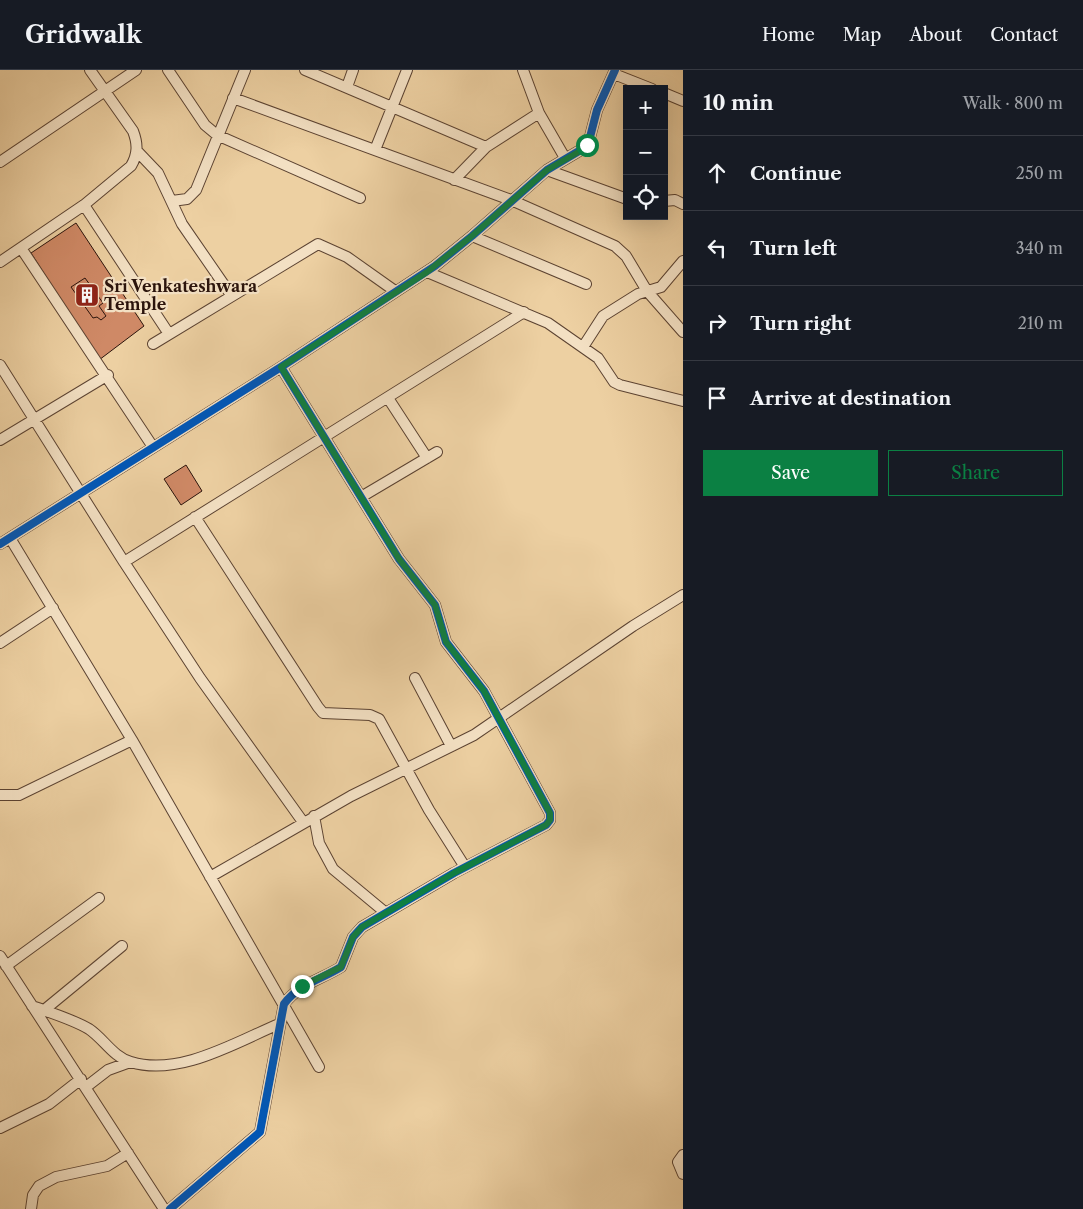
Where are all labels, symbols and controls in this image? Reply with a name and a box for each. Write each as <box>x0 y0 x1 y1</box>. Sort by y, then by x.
text: Gridwalk <box>25 20 142 49</box>
text: Home <box>762 24 815 46</box>
text: Map <box>843 24 881 46</box>
text: About <box>909 24 962 46</box>
text: Contact <box>990 24 1058 46</box>
map controls <box>623 85 668 220</box>
button: + <box>623 85 668 130</box>
text: 10 min <box>703 90 774 115</box>
text: Walk · 800 m <box>963 93 1063 113</box>
button: − <box>623 130 668 175</box>
route start <box>576 134 599 157</box>
icon: ahead <box>703 159 731 187</box>
text: Continue <box>750 162 842 185</box>
text: 250 m <box>1016 163 1063 183</box>
button: locate <box>623 175 668 220</box>
icon: left <box>703 234 731 262</box>
text: Turn left <box>750 237 837 260</box>
text: 340 m <box>1016 238 1063 258</box>
place label: Sri Venkateshwara Temple <box>104 276 258 314</box>
building icon: Sri Venkateshwara Temple <box>74 282 100 308</box>
icon: right <box>703 309 731 337</box>
text: Turn right <box>750 312 851 335</box>
text: 210 m <box>1018 313 1063 333</box>
icon: arrive <box>703 384 731 412</box>
text: Arrive at destination <box>750 387 951 410</box>
button: Save <box>703 450 878 496</box>
button: Share <box>888 450 1063 496</box>
route end <box>291 975 314 998</box>

